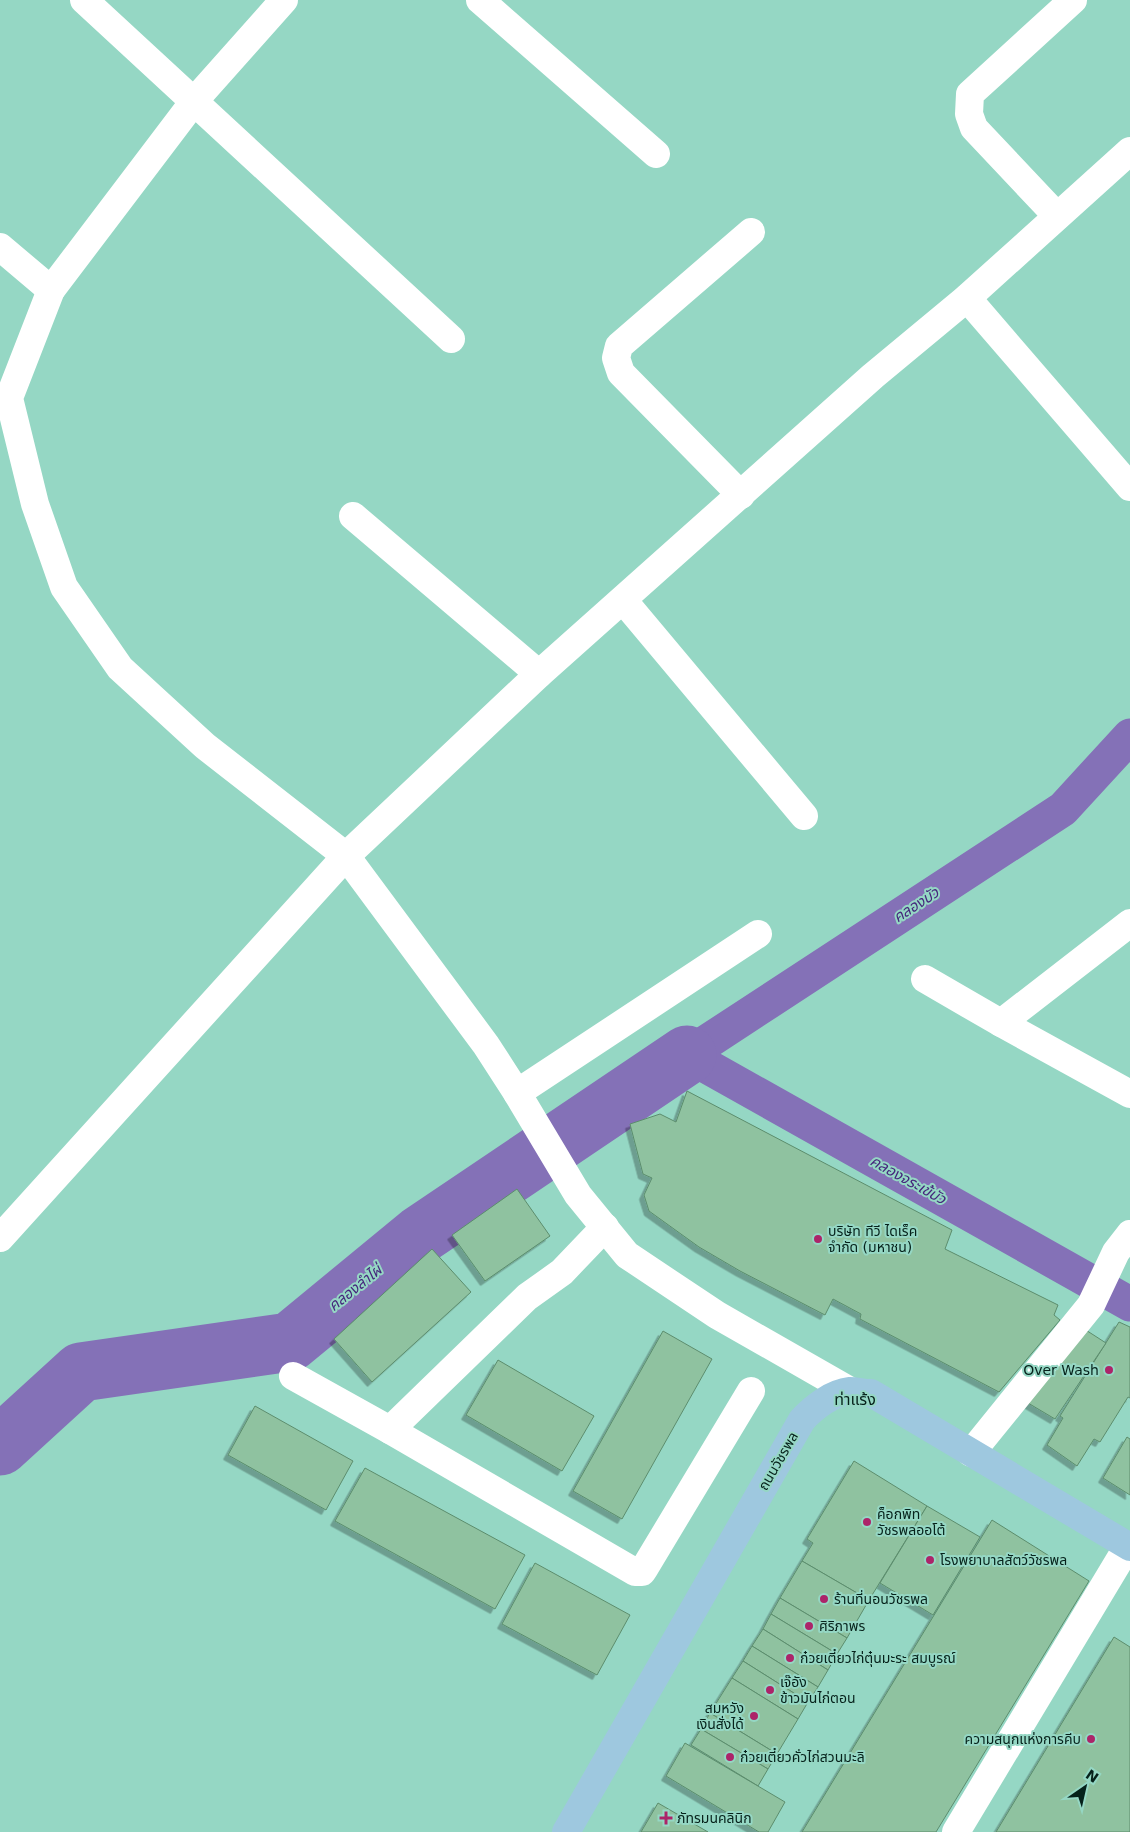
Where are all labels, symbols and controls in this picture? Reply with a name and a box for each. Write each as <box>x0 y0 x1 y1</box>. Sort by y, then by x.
water label: คลองบัว <box>890 883 943 926</box>
water label: คลองจระเข้บัว <box>867 1152 950 1208</box>
place label: บริษัท ทีวี ไดเร็ค จำกัด (มหาชน) <box>828 1223 917 1255</box>
marker: บริษัท ทีวี ไดเร็ค จำกัด (มหาชน) <box>812 1233 824 1245</box>
water label: คลองลำไผ่ <box>325 1260 387 1315</box>
place label: Over Wash <box>1023 1362 1099 1378</box>
marker: Over Wash <box>1103 1364 1115 1376</box>
district label: ท่าแร้ง <box>834 1390 876 1409</box>
street label: ถนนวัชรพล <box>755 1429 801 1493</box>
place label: ค็อกพิท วัชรพลออโต้ <box>877 1506 945 1538</box>
marker: ค็อกพิท วัชรพลออโต้ <box>861 1516 873 1528</box>
place label: โรงพยาบาลสัตว์วัชรพล <box>940 1552 1067 1568</box>
marker: โรงพยาบาลสัตว์วัชรพล <box>924 1554 936 1566</box>
place label: ร้านที่นอนวัชรพล <box>834 1589 928 1607</box>
marker: ร้านที่นอนวัชรพล <box>818 1593 830 1605</box>
place label: ศิริภาพร <box>819 1618 865 1634</box>
marker: ศิริภาพร <box>803 1620 815 1632</box>
place label: ก๋วยเตี๋ยวไก่ตุ๋นมะระ สมบูรณ์ <box>800 1648 956 1667</box>
marker: ก๋วยเตี๋ยวไก่ตุ๋นมะระ สมบูรณ์ <box>784 1652 796 1664</box>
place label: เจ๊อัง ข้าวมันไก่ตอน <box>780 1674 856 1706</box>
marker: เจ๊อัง ข้าวมันไก่ตอน <box>764 1684 776 1696</box>
place label: สมหวัง เงินสั่งได้ <box>696 1700 744 1732</box>
marker: สมหวัง เงินสั่งได้ <box>748 1710 760 1722</box>
place label: ความสนุกแห่งการคีบ <box>965 1731 1081 1748</box>
marker: ความสนุกแห่งการคีบ <box>1085 1733 1097 1745</box>
place label: ก๋วยเตี๋ยวคั่วไก่สวนมะลิ <box>740 1747 865 1765</box>
marker: ก๋วยเตี๋ยวคั่วไก่สวนมะลิ <box>724 1751 736 1763</box>
north arrow <box>1060 1762 1110 1812</box>
text: N <box>1083 1766 1102 1786</box>
place label: ภัทรมนคลินิก <box>677 1810 752 1826</box>
marker: ภัทรมนคลินิก <box>659 1811 673 1825</box>

